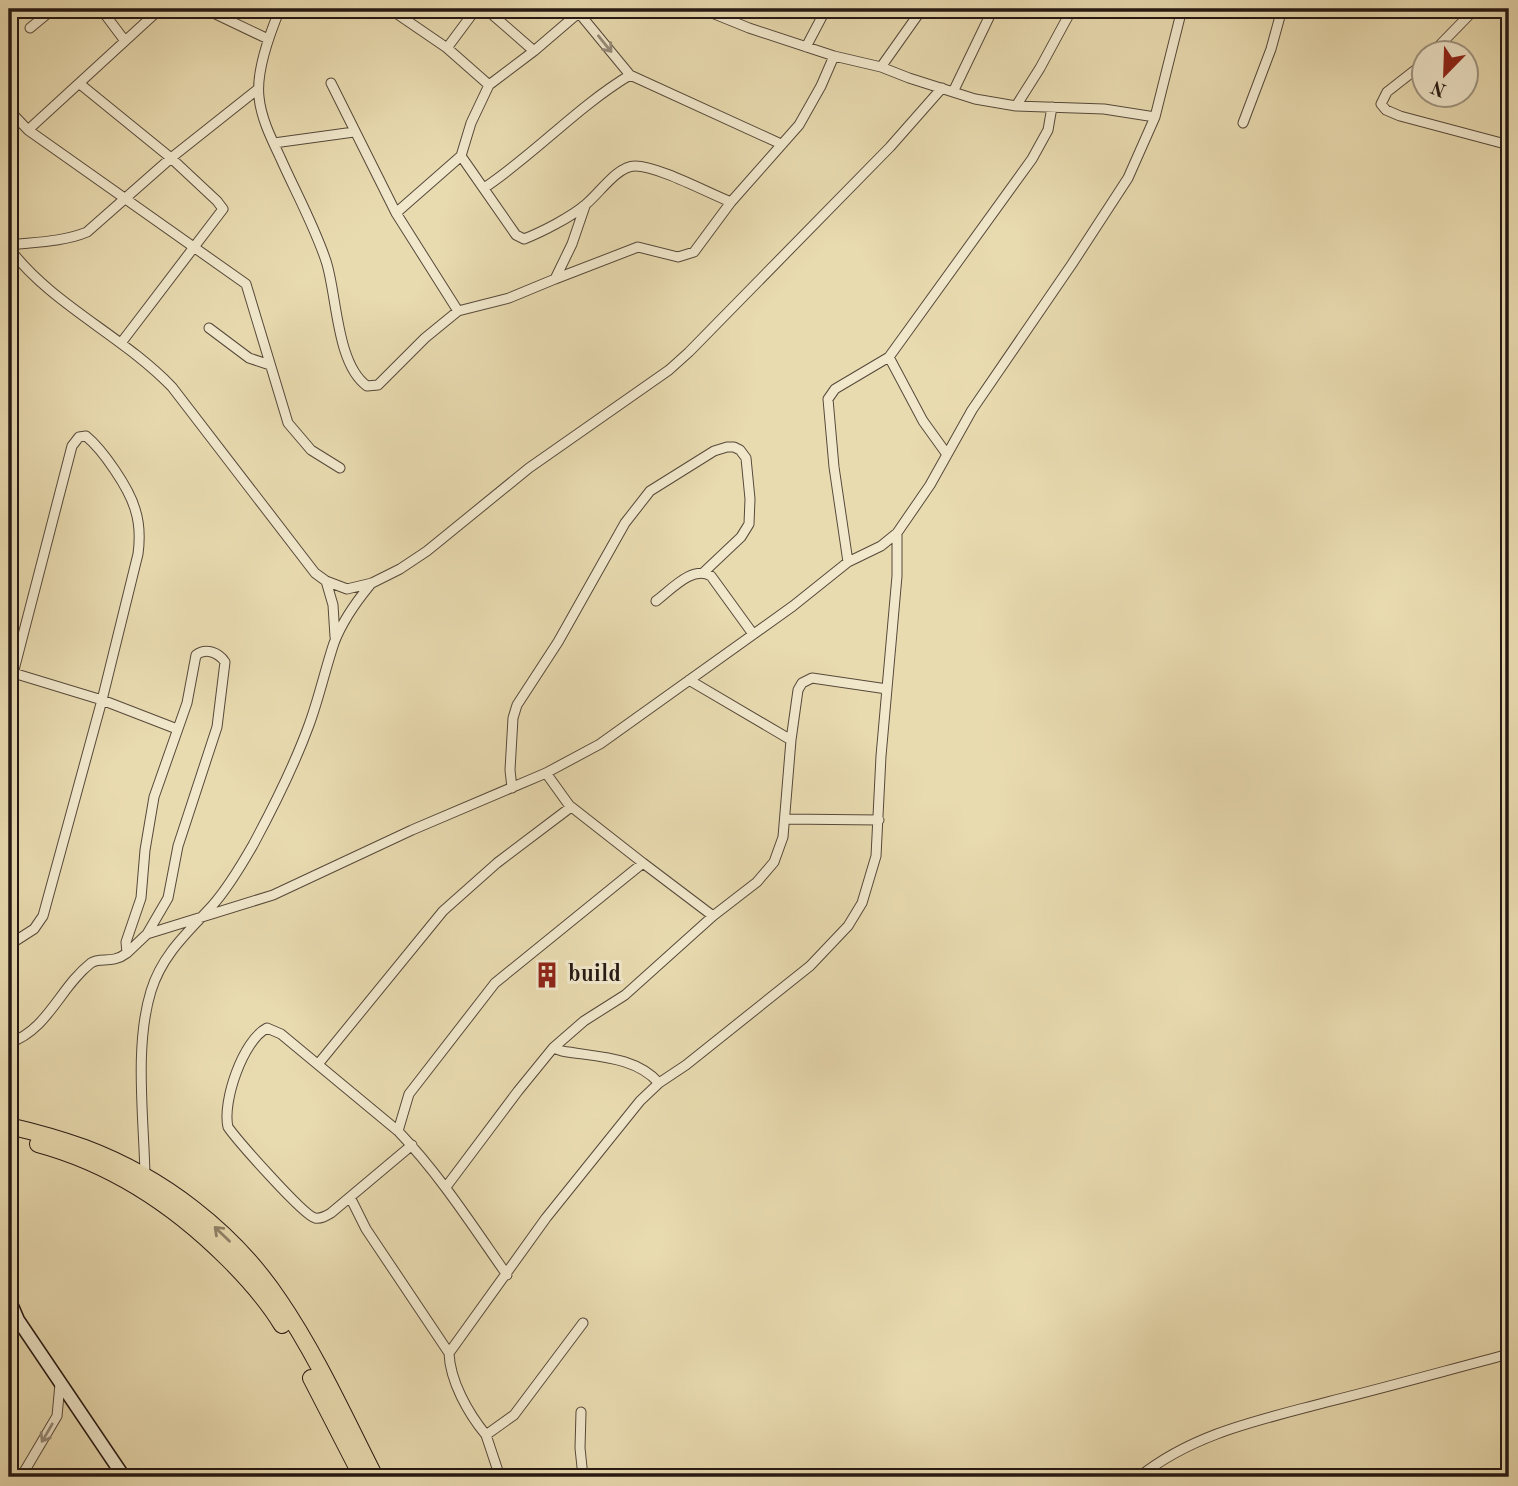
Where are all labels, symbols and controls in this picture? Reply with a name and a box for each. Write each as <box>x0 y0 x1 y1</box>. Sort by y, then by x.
one-way arrow <box>596 35 612 53</box>
north arrow <box>1410 38 1480 108</box>
text: N <box>1429 76 1450 99</box>
building icon: build <box>532 960 562 990</box>
place label: build <box>568 963 621 987</box>
one-way arrow <box>214 1226 231 1243</box>
one-way arrow <box>40 1422 54 1442</box>

